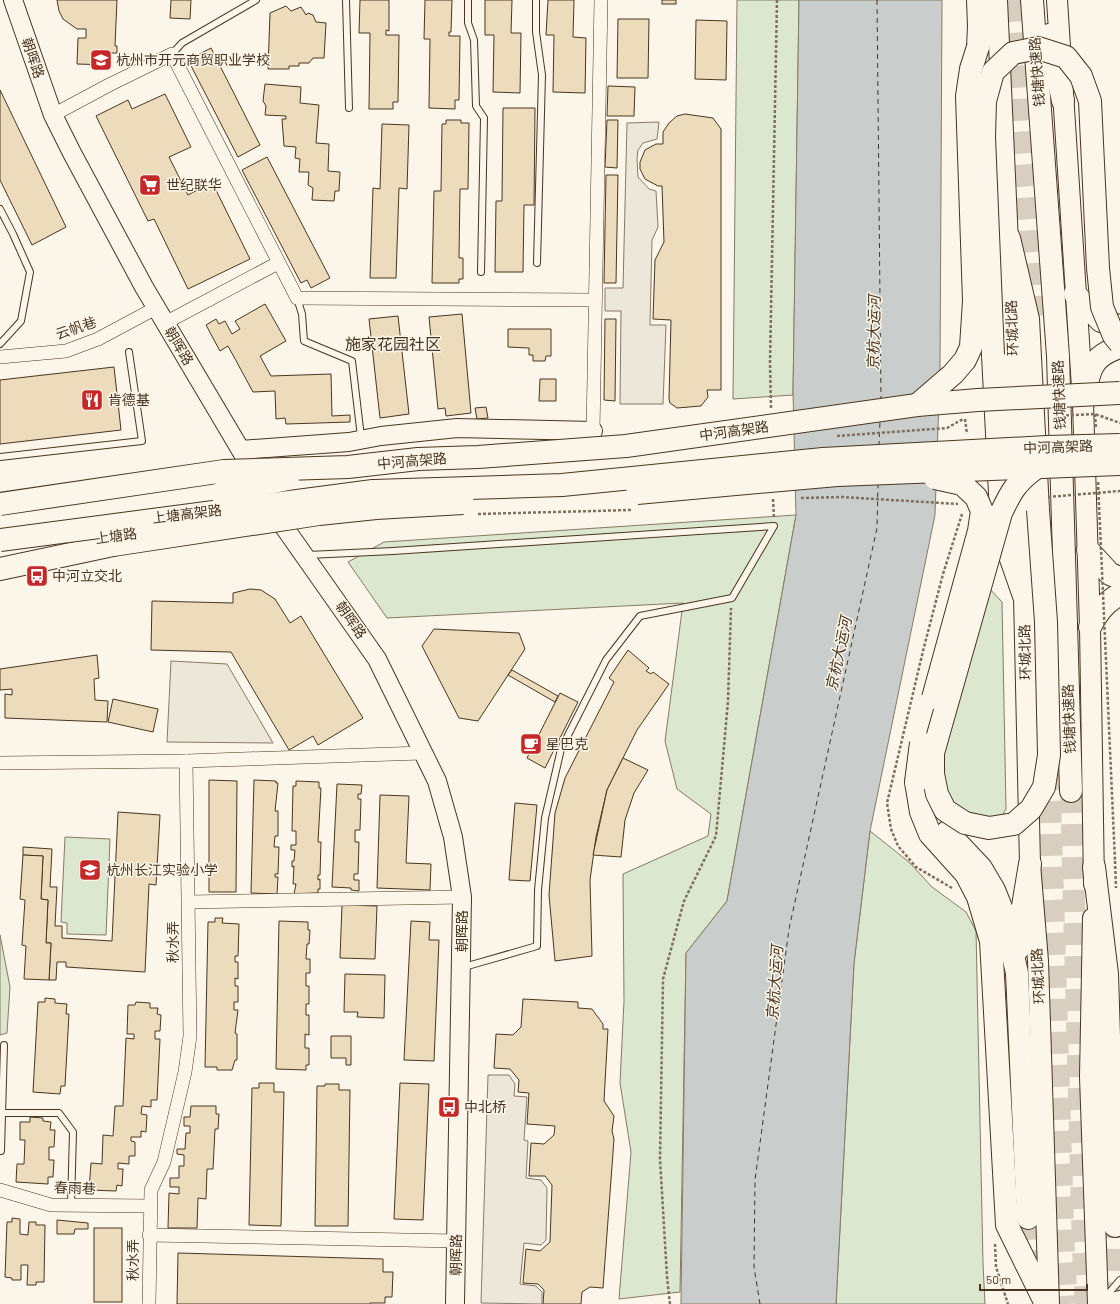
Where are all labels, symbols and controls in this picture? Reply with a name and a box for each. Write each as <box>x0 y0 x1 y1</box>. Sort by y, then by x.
street label: 朝晖路 <box>19 35 48 80</box>
street label: 钱塘快速路 <box>1026 37 1047 108</box>
school or university icon: 杭州市开元商贸职业学校 <box>88 47 114 73</box>
place label: 杭州市开元商贸职业学校 <box>116 51 270 68</box>
supermarket icon: 世纪联华 <box>137 172 163 198</box>
place label: 世纪联华 <box>166 176 222 193</box>
water label: 京杭大运河 <box>863 292 883 371</box>
street label: 环城北路 <box>1002 300 1021 356</box>
street label: 云帆巷 <box>53 313 98 342</box>
street label: 朝晖路 <box>161 323 198 368</box>
district label: 施家花园社区 <box>345 334 441 353</box>
street label: 钱塘快速路 <box>1049 360 1068 430</box>
restaurant icon: 肯德基 <box>79 387 105 413</box>
place label: 肯德基 <box>108 391 150 408</box>
street label: 中河高架路 <box>698 417 770 444</box>
street label: 中河高架路 <box>1023 437 1093 456</box>
street label: 中河高架路 <box>376 449 448 472</box>
street label: 上塘高架路 <box>151 501 223 526</box>
street label: 上塘路 <box>94 524 138 547</box>
bus stop icon: 中河立交北 <box>24 563 50 589</box>
place label: 中河立交北 <box>52 567 122 584</box>
street label: 朝晖路 <box>332 598 370 642</box>
water label: 京杭大运河 <box>821 612 855 692</box>
street label: 环城北路 <box>1016 624 1033 680</box>
street label: 钱塘快速路 <box>1059 684 1078 754</box>
cafe icon: 星巴克 <box>518 731 544 757</box>
place label: 星巴克 <box>546 735 588 752</box>
school or university icon: 杭州长江实验小学 <box>77 857 103 883</box>
place label: 杭州长江实验小学 <box>106 861 218 878</box>
street label: 朝晖路 <box>453 910 470 952</box>
street label: 秋水弄 <box>164 921 181 963</box>
water label: 京杭大运河 <box>762 942 786 1021</box>
street label: 环城北路 <box>1028 948 1047 1004</box>
bus stop icon: 中北桥 <box>436 1094 462 1120</box>
place label: 中北桥 <box>464 1098 506 1115</box>
street label: 春雨巷 <box>54 1178 96 1197</box>
street label: 朝晖路 <box>447 1234 464 1276</box>
street label: 秋水弄 <box>124 1239 141 1281</box>
scale bar <box>980 1266 1087 1292</box>
text: 50 m <box>986 1272 1011 1286</box>

